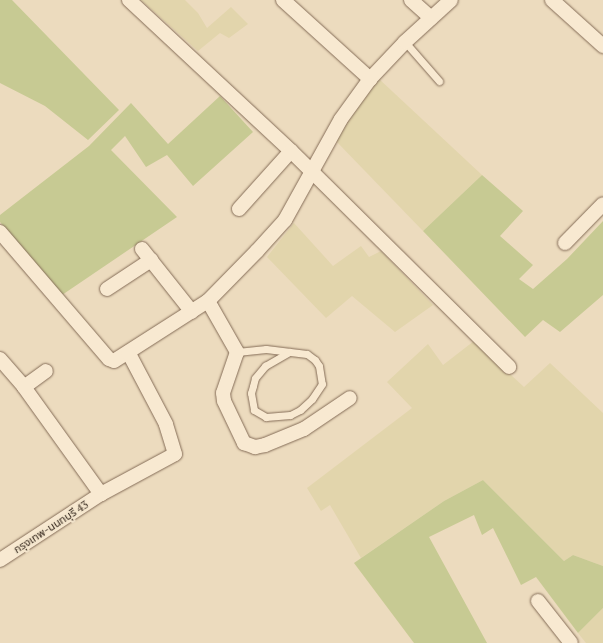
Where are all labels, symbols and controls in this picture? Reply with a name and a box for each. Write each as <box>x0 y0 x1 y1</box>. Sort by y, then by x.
street label: กรุงเทพ-นนทบุรี 43 <box>11 498 91 556</box>

